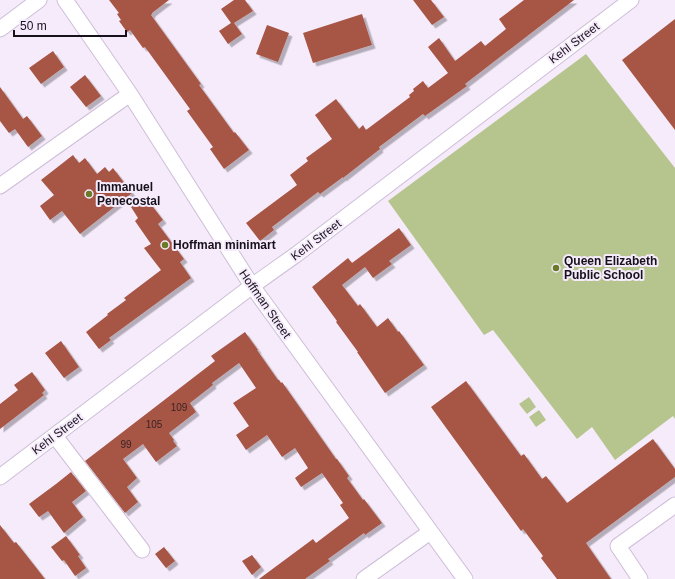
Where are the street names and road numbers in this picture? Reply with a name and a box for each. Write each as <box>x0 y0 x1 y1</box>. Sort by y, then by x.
street label: Kehl Street <box>546 19 602 66</box>
street label: Kehl Street <box>288 216 344 263</box>
street label: Hoffman Street <box>236 267 294 342</box>
street label: Kehl Street <box>29 410 85 457</box>

